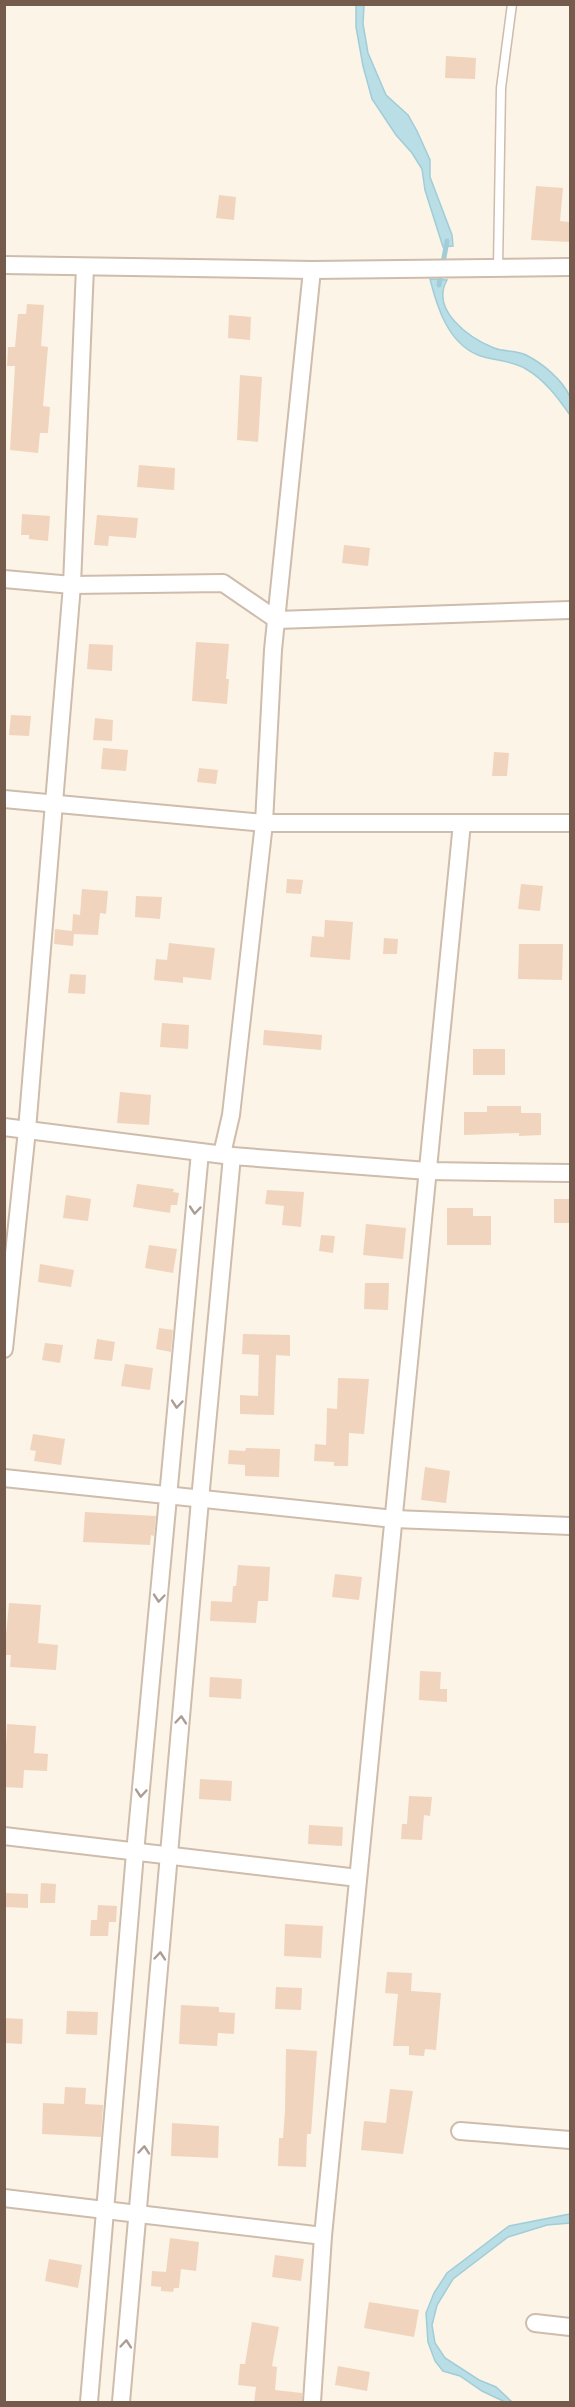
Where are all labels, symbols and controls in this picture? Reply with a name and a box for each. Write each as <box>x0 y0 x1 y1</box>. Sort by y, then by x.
one-way arrow <box>189 1206 202 1215</box>
one-way arrow <box>171 1400 184 1409</box>
one-way arrow <box>153 1594 166 1603</box>
one-way arrow <box>174 1715 187 1724</box>
one-way arrow <box>135 1788 148 1797</box>
one-way arrow <box>154 1951 167 1960</box>
one-way arrow <box>137 2146 150 2155</box>
one-way arrow <box>119 2340 132 2349</box>

